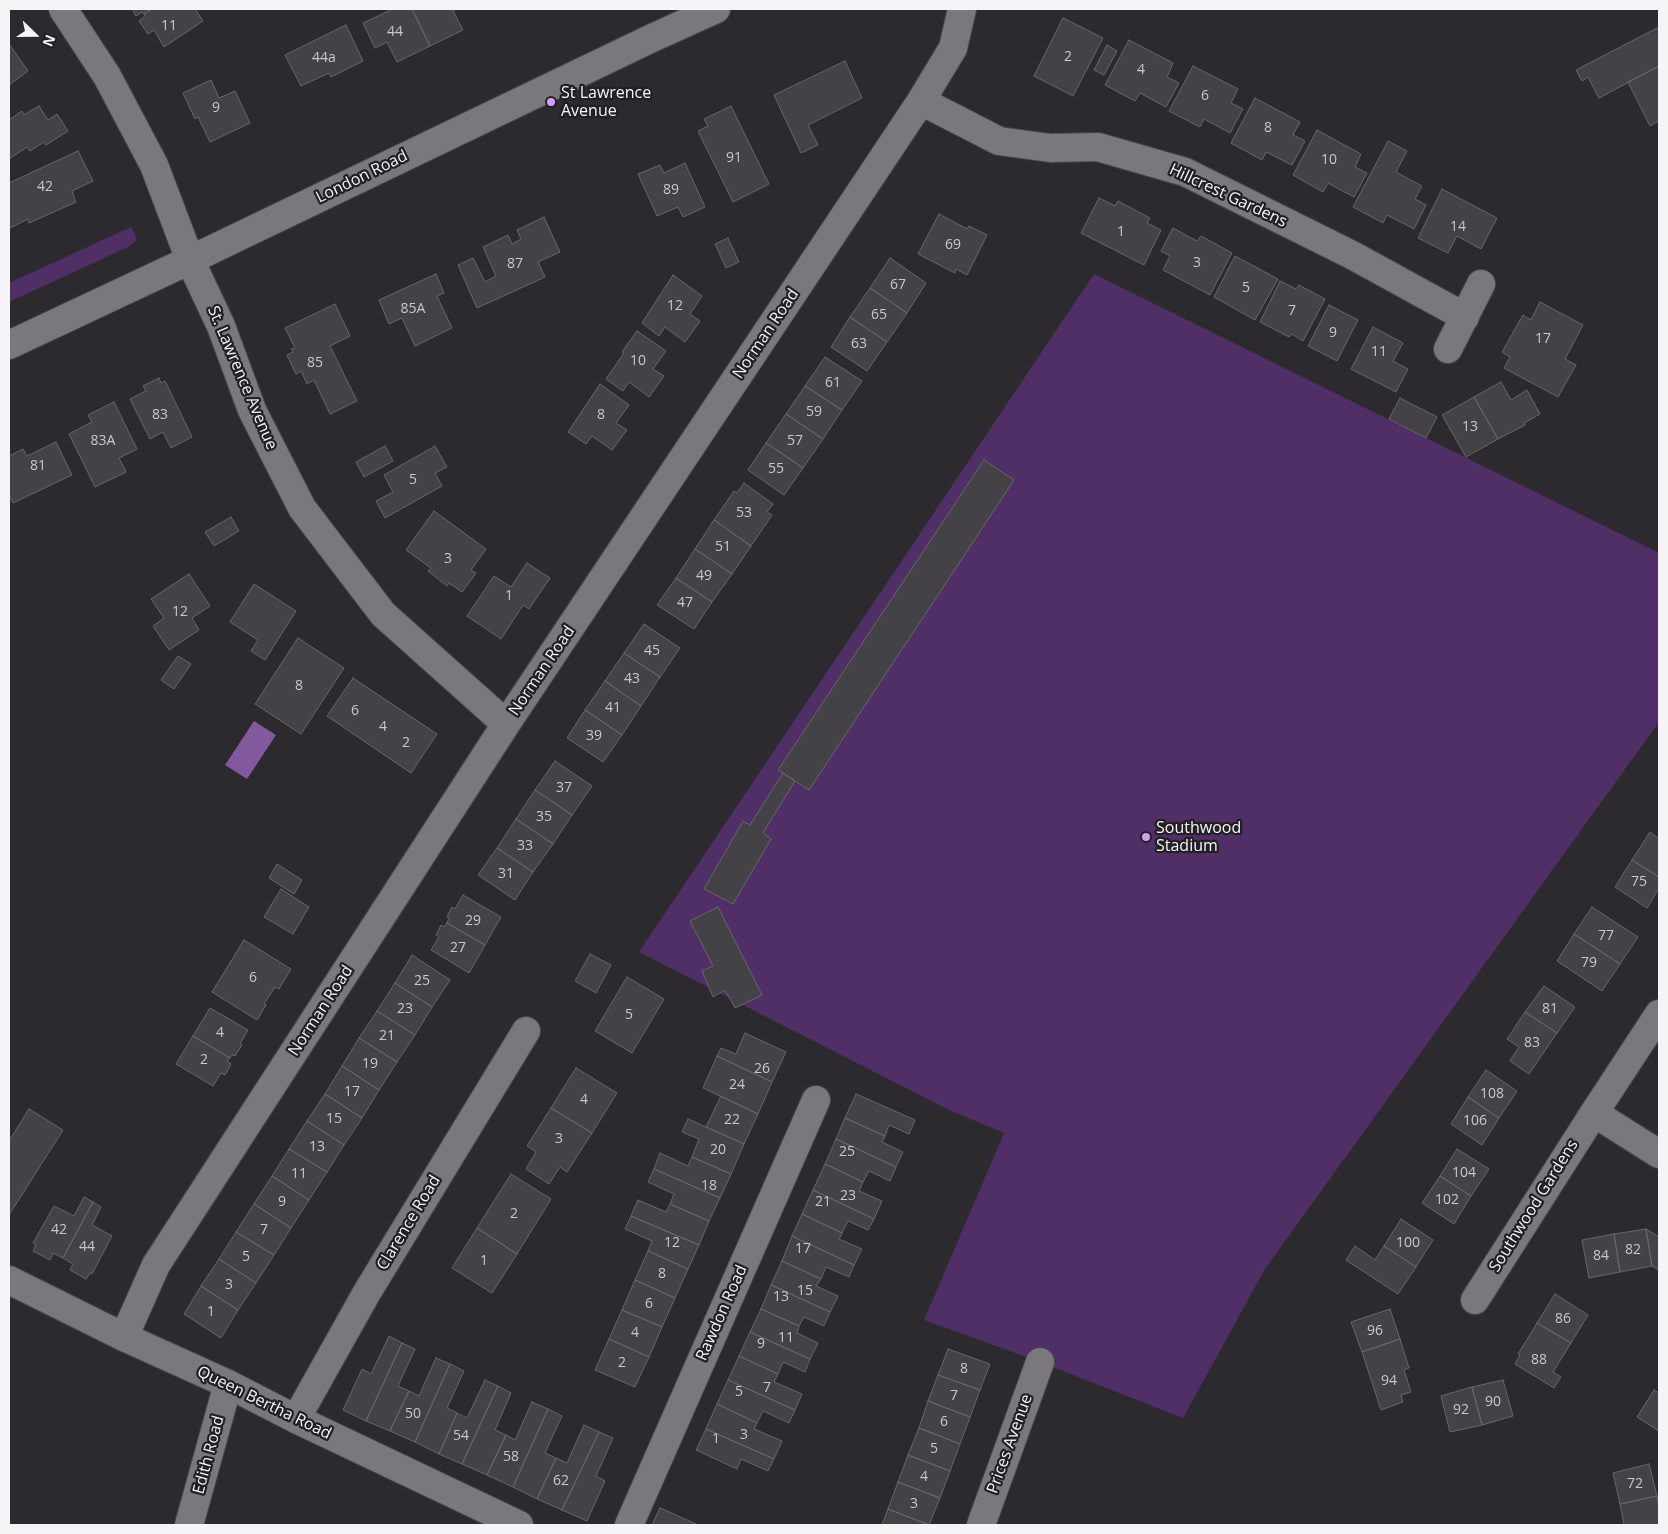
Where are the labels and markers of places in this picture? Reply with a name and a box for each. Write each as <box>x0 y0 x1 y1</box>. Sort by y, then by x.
place label: St Lawrence Avenue <box>561 83 651 121</box>
marker: St Lawrence Avenue <box>545 96 557 108</box>
place label: Southwood Stadium <box>1156 818 1241 856</box>
marker: Southwood Stadium <box>1140 831 1152 843</box>

